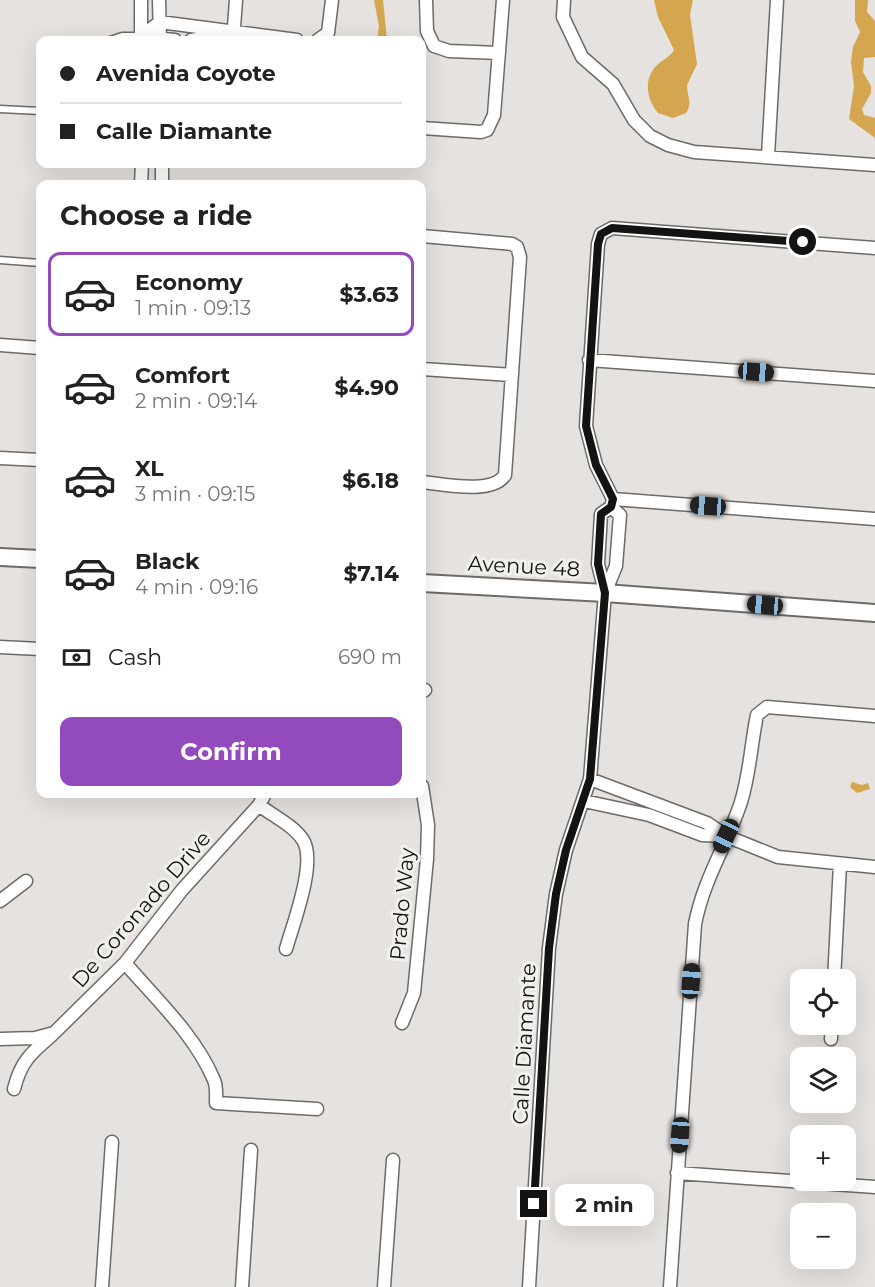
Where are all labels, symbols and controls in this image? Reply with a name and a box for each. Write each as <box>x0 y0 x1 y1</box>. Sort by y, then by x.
text: Avenida Coyote <box>96 60 276 87</box>
text: Calle Diamante <box>96 118 272 145</box>
text: Choose a ride <box>60 199 252 232</box>
route start <box>789 228 816 255</box>
icon: car <box>63 267 117 321</box>
text: Economy <box>135 269 243 296</box>
text: $3.63 <box>340 281 399 308</box>
text: 1 min · 09:13 <box>135 296 251 320</box>
icon: car <box>63 360 117 414</box>
text: Comfort <box>135 362 230 389</box>
car <box>737 362 775 382</box>
text: $4.90 <box>334 374 399 401</box>
text: 2 min · 09:14 <box>135 389 257 413</box>
icon: car <box>63 453 117 507</box>
text: XL <box>135 455 164 482</box>
text: $6.18 <box>342 467 399 494</box>
text: 3 min · 09:15 <box>135 482 255 506</box>
car <box>689 496 727 516</box>
icon: car <box>63 546 117 600</box>
text: Black <box>135 548 199 575</box>
street label: Avenue 48 <box>467 551 581 581</box>
text: $7.14 <box>343 560 399 587</box>
text: 4 min · 09:16 <box>135 575 258 599</box>
car <box>746 594 784 616</box>
icon: cash <box>60 641 93 674</box>
text: Cash <box>108 644 162 671</box>
text: 690 m <box>338 645 402 669</box>
button: Confirm <box>60 717 402 786</box>
car <box>710 816 742 856</box>
street label: De Coronado Drive <box>66 826 216 992</box>
street label: Prado Way <box>385 846 419 961</box>
car <box>681 962 701 1000</box>
street label: Calle Diamante <box>507 963 541 1125</box>
map controls <box>790 969 856 1269</box>
button: locate <box>790 969 856 1035</box>
button: layers <box>790 1047 856 1113</box>
car <box>670 1116 690 1154</box>
button: + <box>790 1125 856 1191</box>
callout: 2 min <box>555 1183 654 1225</box>
route end <box>520 1190 547 1217</box>
text: 2 min <box>575 1193 634 1217</box>
button: − <box>790 1203 856 1269</box>

